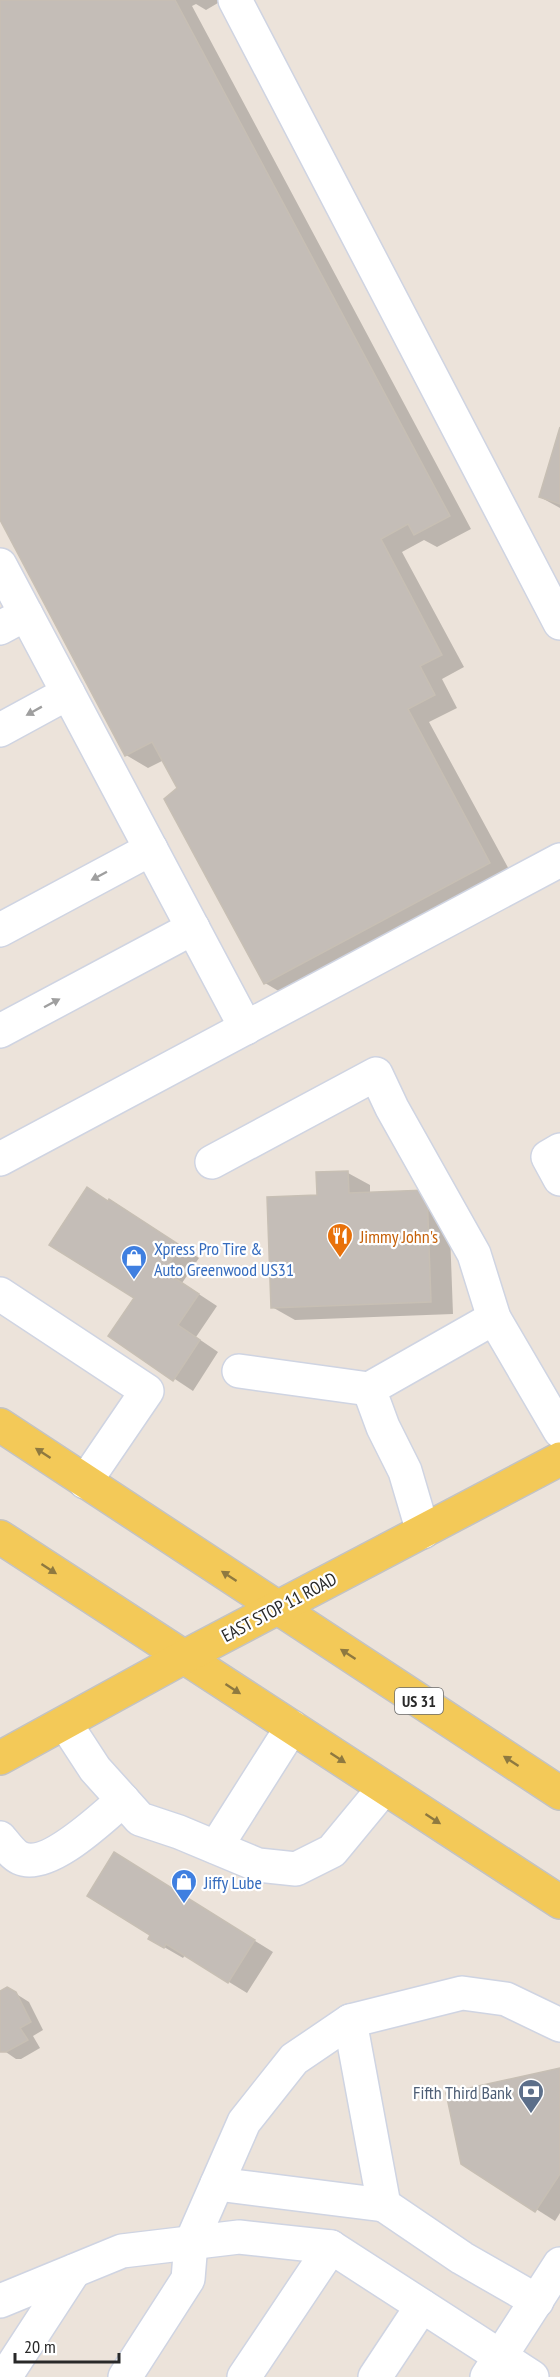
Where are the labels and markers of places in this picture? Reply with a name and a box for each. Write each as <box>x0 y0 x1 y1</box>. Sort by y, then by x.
restaurant icon: Jimmy John's <box>325 1221 355 1259</box>
place label: Jimmy John's <box>359 1225 438 1248</box>
place label: Xpress Pro Tire & Auto Greenwood US31 <box>154 1237 294 1281</box>
shop icon: Xpress Pro Tire & Auto Greenwood US31 <box>119 1243 149 1281</box>
shop icon: Jiffy Lube <box>169 1867 199 1905</box>
place label: Jiffy Lube <box>203 1871 262 1894</box>
bank icon: Fifth Third Bank <box>516 2077 546 2115</box>
place label: Fifth Third Bank <box>413 2081 512 2104</box>

